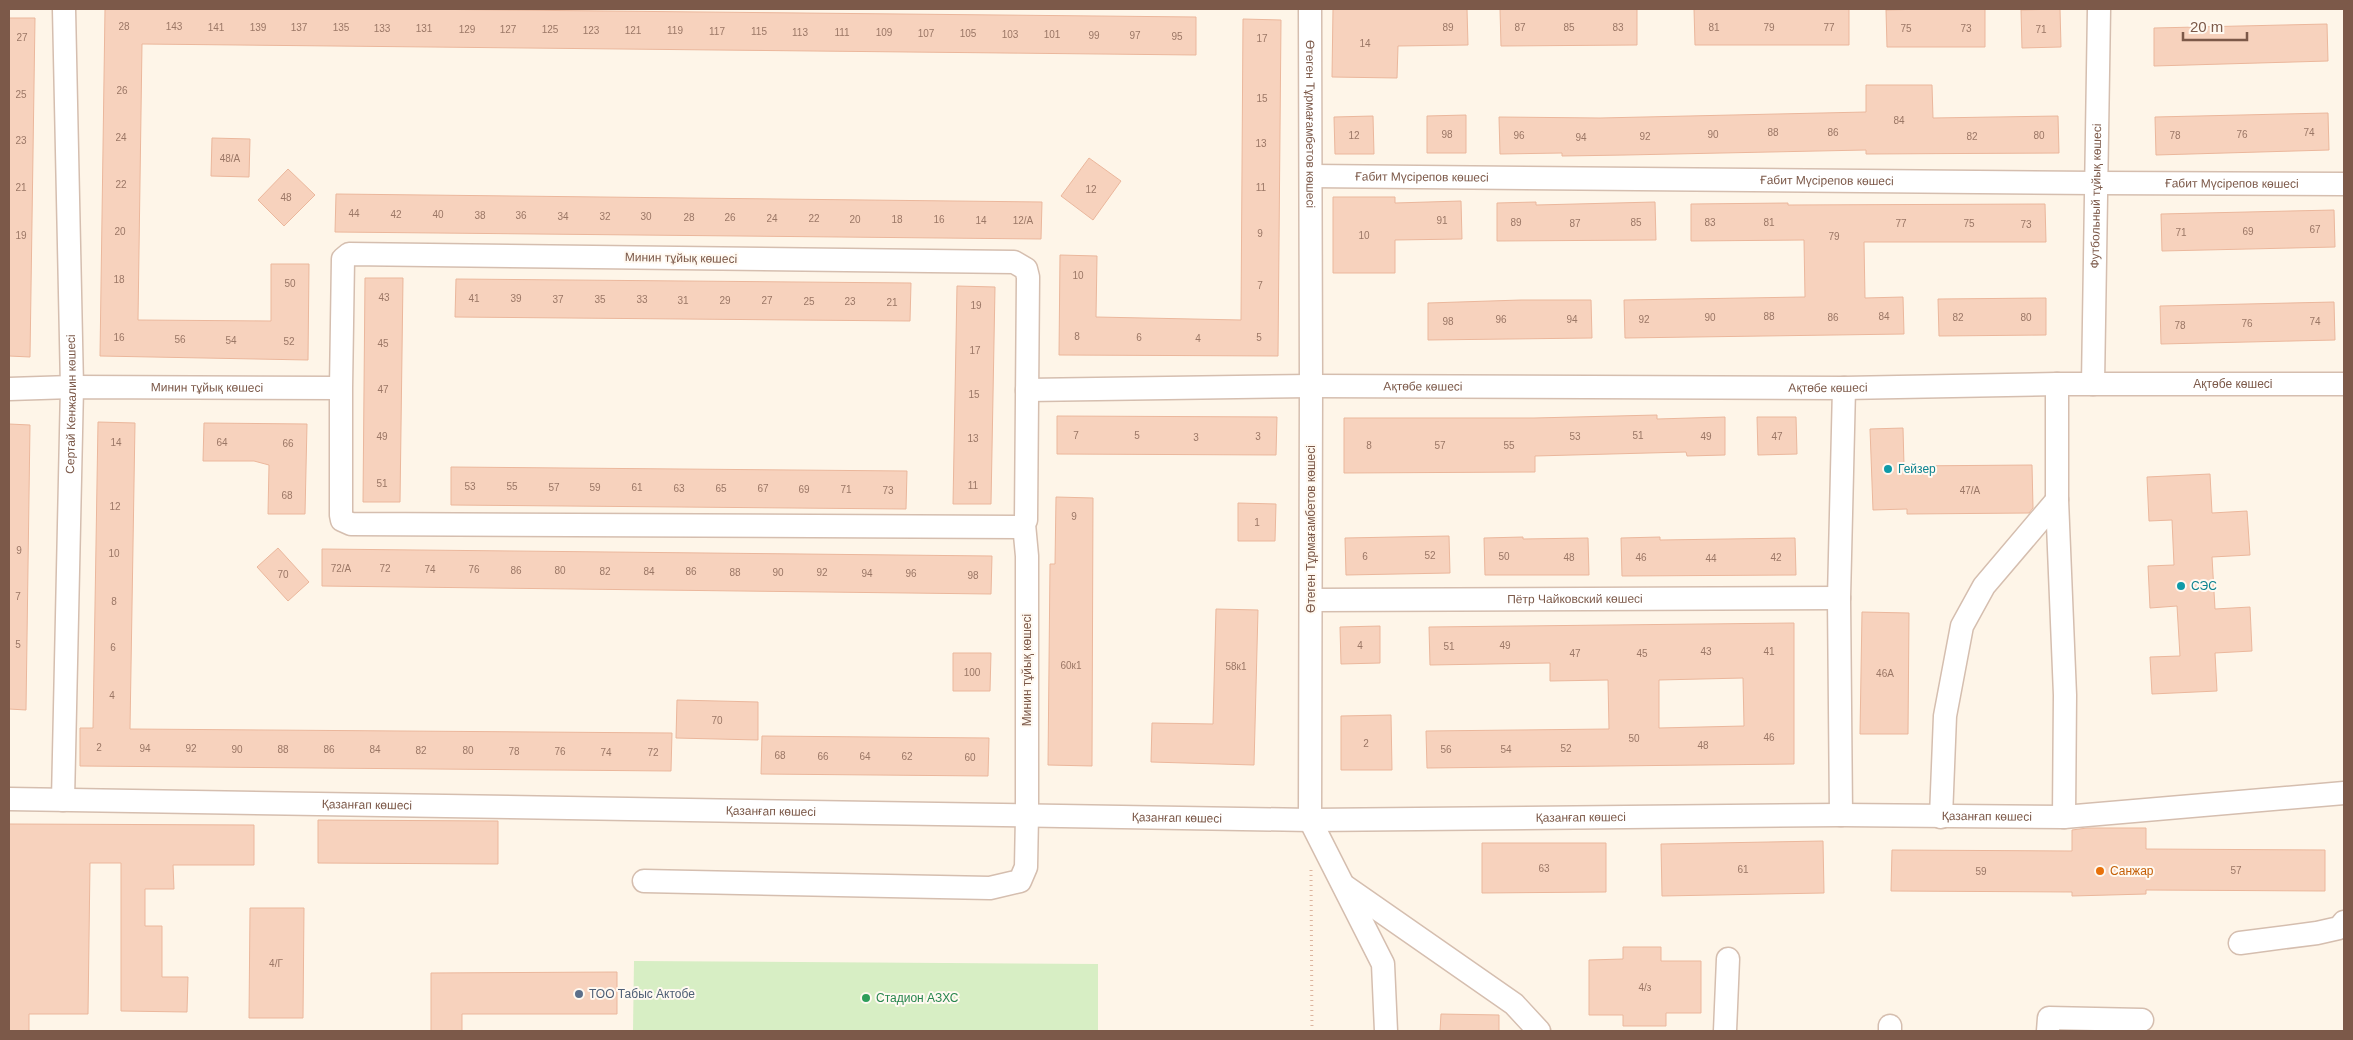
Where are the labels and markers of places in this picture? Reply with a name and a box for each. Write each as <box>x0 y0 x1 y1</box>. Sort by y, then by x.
place label: Гейзер <box>1898 462 1936 476</box>
marker: Гейзер <box>1882 463 1894 475</box>
place label: СЭС <box>2191 579 2217 593</box>
marker: СЭС <box>2175 580 2187 592</box>
place label: Санжар <box>2110 864 2154 878</box>
marker: Санжар <box>2094 865 2106 877</box>
place label: ТОО Табыс Актобе <box>589 987 695 1001</box>
marker: ТОО Табыс Актобе <box>573 988 585 1000</box>
place label: Стадион АЗХС <box>876 991 959 1005</box>
marker: Стадион АЗХС <box>860 992 872 1004</box>

